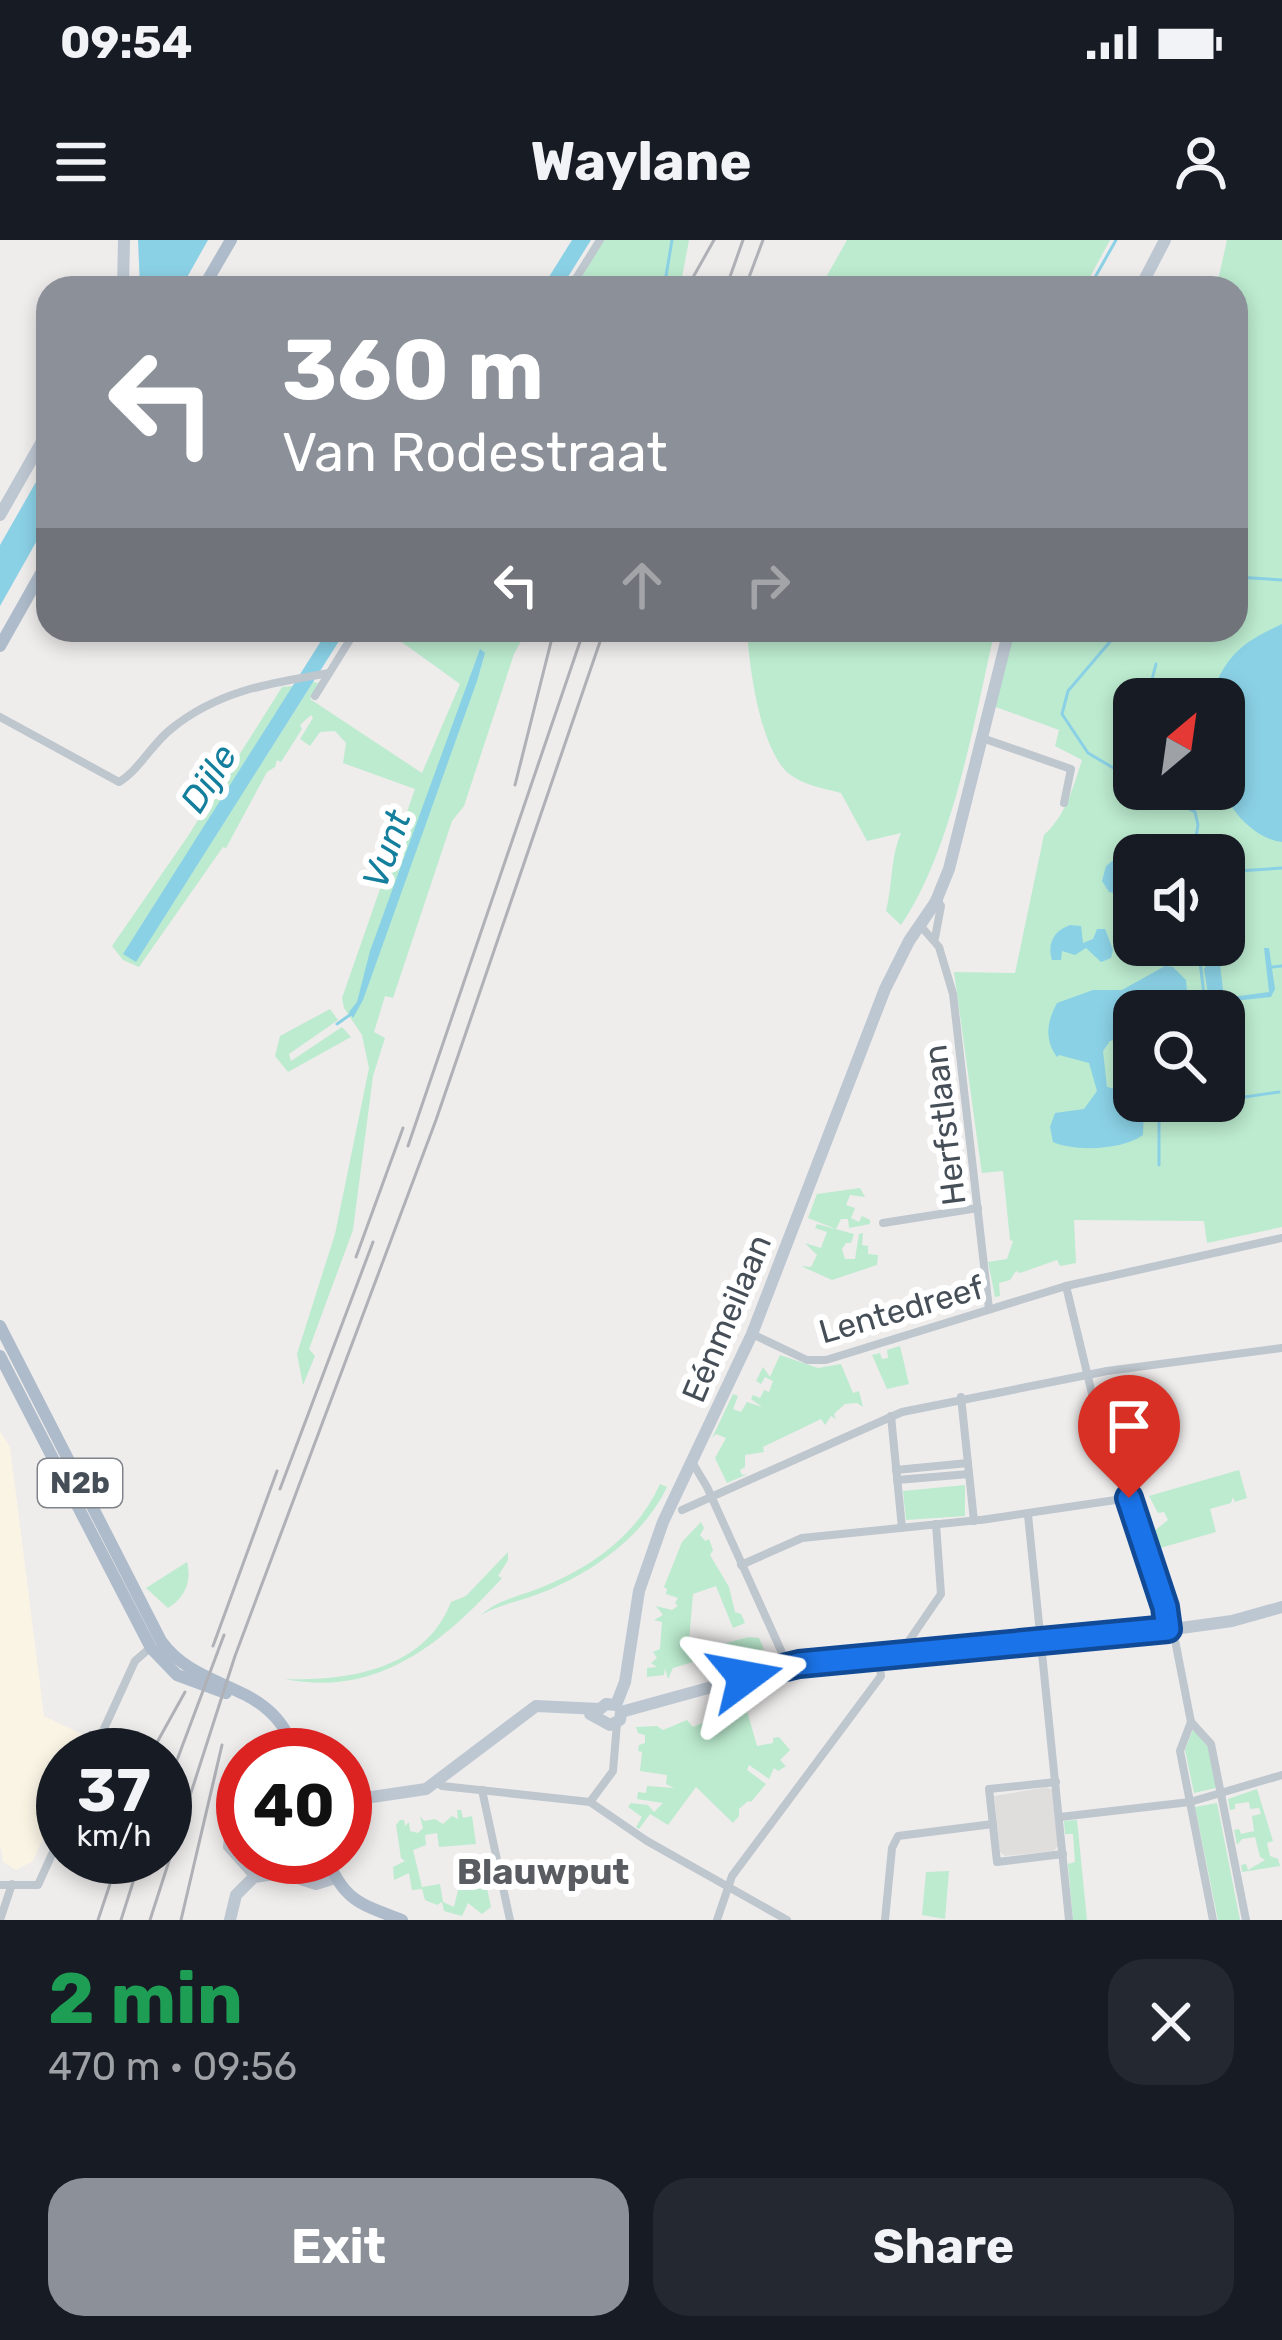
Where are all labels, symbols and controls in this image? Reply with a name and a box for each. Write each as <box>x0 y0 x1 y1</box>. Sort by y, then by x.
text: 09:54 <box>60 16 192 69</box>
icon: menu <box>48 129 114 195</box>
icon: person <box>1168 129 1234 195</box>
text: Waylane <box>530 130 752 194</box>
text: 360 m <box>282 320 544 420</box>
icon: left <box>84 324 240 480</box>
text: Van Rodestraat <box>282 421 668 485</box>
icon: left <box>483 552 549 618</box>
icon: ahead <box>609 552 675 618</box>
icon: right <box>735 552 801 618</box>
north arrow <box>1113 678 1245 810</box>
map controls <box>1113 678 1245 1122</box>
water label: Dijle <box>171 737 246 820</box>
water label: Vunt <box>353 803 420 894</box>
button: sound <box>1113 834 1245 966</box>
button: search <box>1113 990 1245 1122</box>
street label: Herfstlaan <box>915 1042 974 1207</box>
street label: Eénmeilaan <box>674 1228 779 1408</box>
street label: Lentedreef <box>814 1267 988 1352</box>
pin <box>1078 1375 1180 1498</box>
icon: arrive <box>1096 1393 1162 1459</box>
road number: N2b <box>38 1459 122 1507</box>
position arrow <box>682 1614 808 1740</box>
speed limit sign: 40 <box>216 1728 372 1884</box>
text: 37 <box>77 1755 151 1826</box>
text: km/h <box>77 1818 151 1854</box>
district label: Blauwput <box>457 1850 629 1893</box>
text: 2 min <box>48 1956 243 2041</box>
button: close <box>1108 1959 1234 2085</box>
text: 470 m · 09:56 <box>48 2044 297 2090</box>
button: Exit <box>48 2178 629 2316</box>
button: Share <box>653 2178 1234 2316</box>

